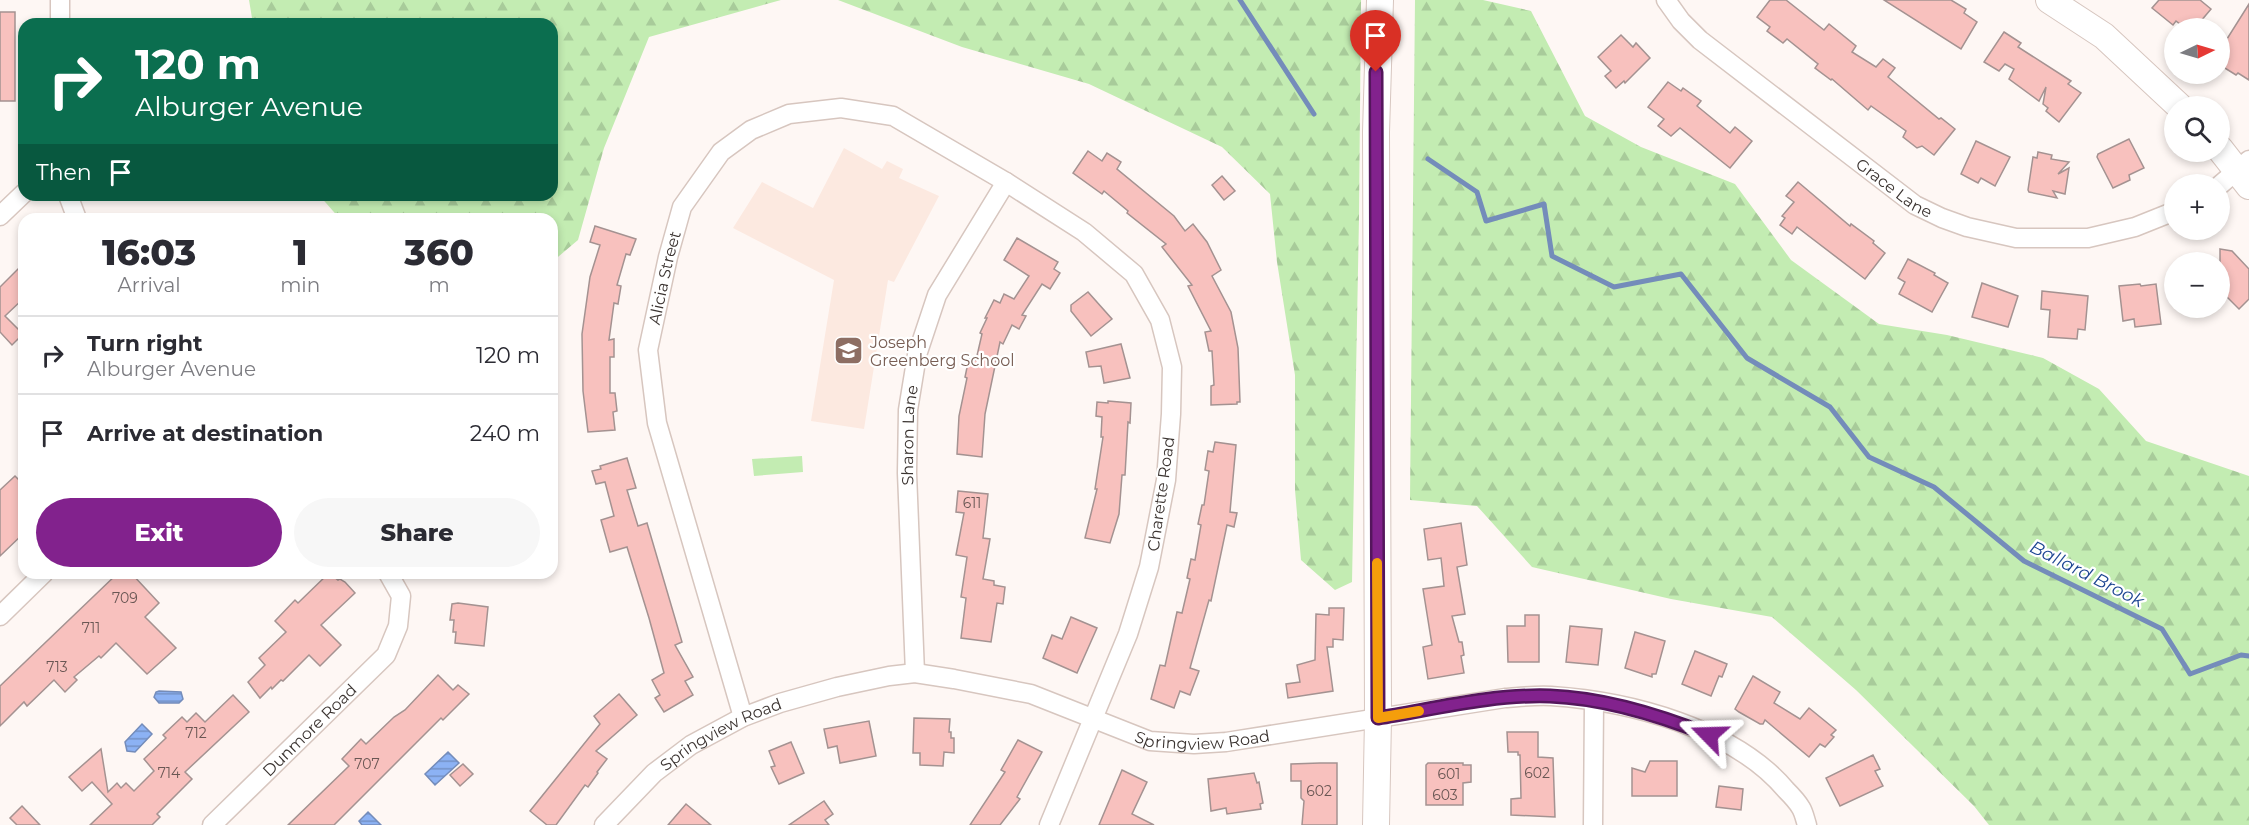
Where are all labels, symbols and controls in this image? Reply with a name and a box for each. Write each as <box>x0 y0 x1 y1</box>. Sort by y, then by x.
pin <box>1350 10 1401 72</box>
north arrow <box>2164 18 2230 84</box>
map controls <box>2164 18 2230 318</box>
icon: arrive <box>1359 19 1392 52</box>
text: 120 m <box>135 38 261 90</box>
icon: right <box>36 42 114 120</box>
text: Alburger Avenue <box>135 90 363 123</box>
button: search <box>2164 96 2230 162</box>
street label: Grace Lane <box>1852 154 1935 221</box>
icon: arrive <box>104 156 137 189</box>
text: Then <box>36 159 92 186</box>
button: + <box>2164 174 2230 240</box>
street label: Alicia Street <box>644 228 684 326</box>
text: 16:03 <box>102 230 196 274</box>
text: 1 <box>293 230 308 274</box>
text: 360 <box>404 230 474 274</box>
button: − <box>2164 252 2230 318</box>
text: Arrival <box>118 273 181 297</box>
text: min <box>280 273 320 297</box>
text: m <box>429 273 450 297</box>
text: Turn right <box>87 330 202 357</box>
place label: Joseph Greenberg School <box>869 333 1015 370</box>
school or university icon: Joseph Greenberg School <box>833 335 865 367</box>
icon: right <box>36 339 69 372</box>
text: 120 m <box>476 342 540 369</box>
text: Alburger Avenue <box>87 357 256 381</box>
street label: Sharon Lane <box>897 384 921 486</box>
icon: arrive <box>36 417 69 450</box>
text: Arrive at destination <box>87 420 323 447</box>
text: 240 m <box>470 420 540 447</box>
street label: Charette Road <box>1144 435 1178 553</box>
house number: 611 <box>963 494 981 512</box>
button: Exit <box>36 498 282 567</box>
button: Share <box>294 498 540 567</box>
water label: Ballard Brook <box>2026 536 2149 613</box>
house number: 709 <box>112 589 138 607</box>
house number: 711 <box>82 619 100 637</box>
house number: 713 <box>46 658 68 676</box>
street label: Dunmore Road <box>258 680 360 780</box>
street label: Springview Road <box>656 694 784 775</box>
position arrow <box>1677 703 1741 767</box>
house number: 712 <box>185 724 207 742</box>
street label: Springview Road <box>1132 726 1271 754</box>
house number: 707 <box>354 755 380 773</box>
house number: 714 <box>158 764 181 782</box>
house number: 602 <box>1524 764 1550 782</box>
house number: 601 <box>1438 765 1460 783</box>
house number: 602 <box>1306 782 1332 800</box>
house number: 603 <box>1432 786 1458 804</box>

